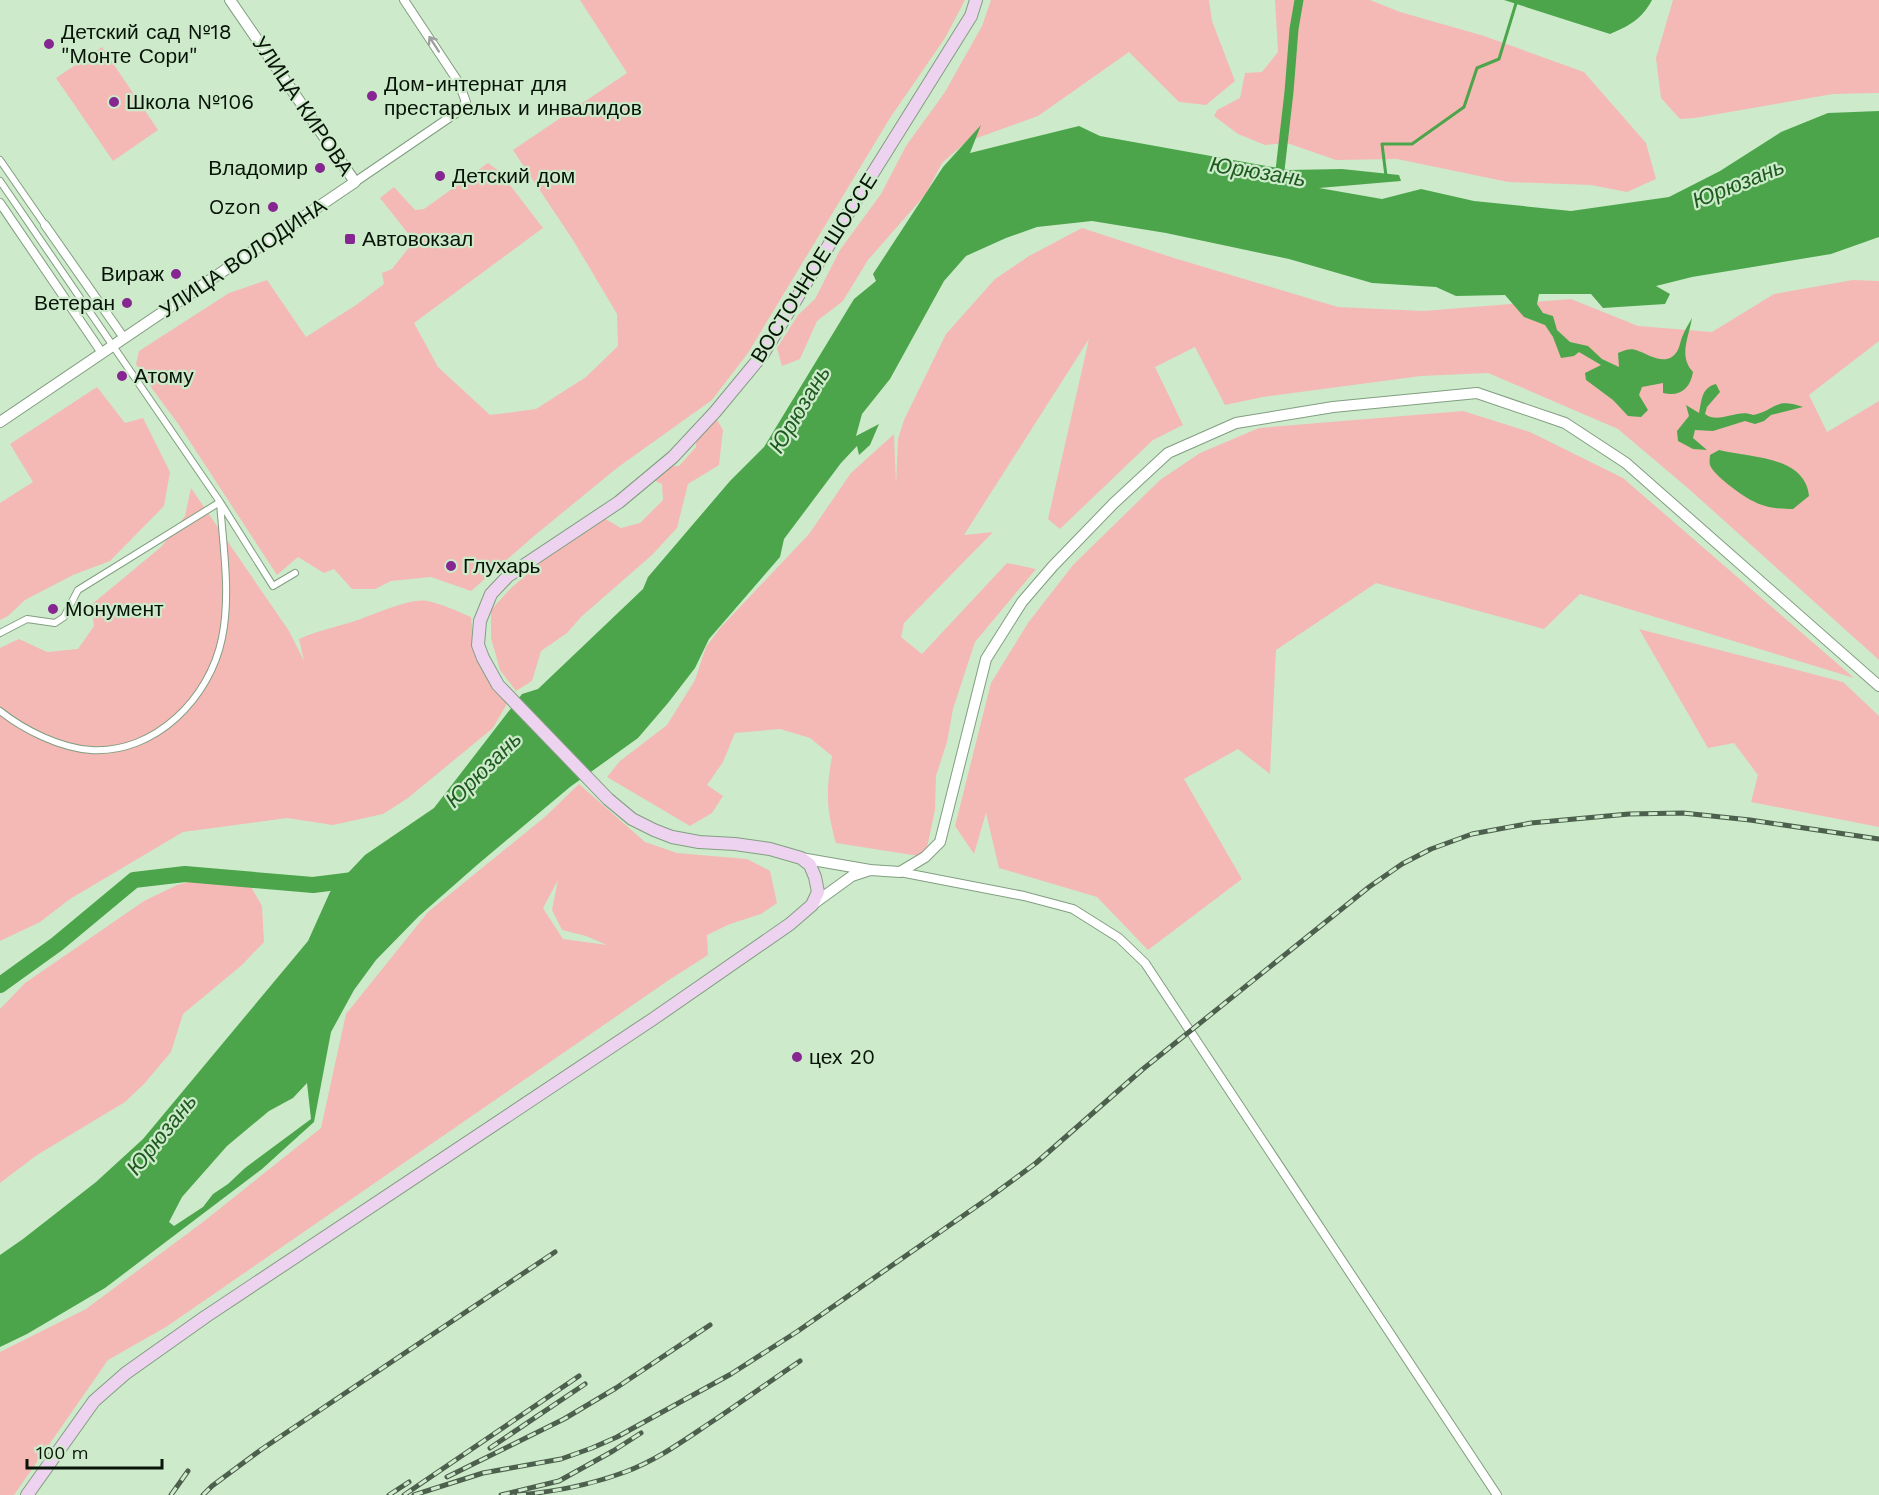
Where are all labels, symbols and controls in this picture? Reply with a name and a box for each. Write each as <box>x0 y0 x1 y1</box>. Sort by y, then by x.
place label: Детский сад №18 "Монте Сори" <box>61 19 232 68</box>
street label: УЛИЦА КИРОВА <box>248 31 359 180</box>
one-way arrow <box>427 36 440 53</box>
marker: Детский сад №18 "Монте Сори" <box>42 37 56 51</box>
place label: Дом-интернат для престарелых и инвалидов <box>384 71 642 120</box>
place label: Школа №106 <box>126 89 254 114</box>
marker: Дом-интернат для престарелых и инвалидов <box>365 89 379 103</box>
marker: Школа №106 <box>107 95 121 109</box>
water label: Юрюзань <box>1208 152 1308 191</box>
water label: Юрюзань <box>1688 154 1788 213</box>
place label: Владомир <box>208 155 308 180</box>
marker: Владомир <box>313 161 327 175</box>
place label: Детский дом <box>452 163 575 188</box>
street label: ВОСТОЧНОЕ ШОССЕ <box>745 168 882 367</box>
marker: Детский дом <box>433 169 447 183</box>
street label: УЛИЦА ВОЛОДИНА <box>155 192 331 323</box>
place label: Ozon <box>209 194 261 219</box>
marker: Ozon <box>266 200 280 214</box>
place label: Автовокзал <box>362 226 473 251</box>
marker: Автовокзал <box>343 232 357 246</box>
place label: Вираж <box>101 261 164 286</box>
marker: Вираж <box>169 267 183 281</box>
place label: Ветеран <box>34 290 115 315</box>
marker: Ветеран <box>120 296 134 310</box>
water label: Юрюзань <box>764 361 835 457</box>
place label: Атому <box>134 363 194 388</box>
marker: Атому <box>115 369 129 383</box>
place label: Глухарь <box>463 553 541 578</box>
marker: Глухарь <box>444 559 458 573</box>
place label: Монумент <box>65 596 164 621</box>
marker: Монумент <box>46 602 60 616</box>
water label: Юрюзань <box>440 726 527 813</box>
place label: цех 20 <box>809 1044 875 1069</box>
marker: цех 20 <box>790 1050 804 1064</box>
water label: Юрюзань <box>121 1089 202 1180</box>
scale bar <box>27 1432 162 1470</box>
text: 100 m <box>36 1442 89 1463</box>

